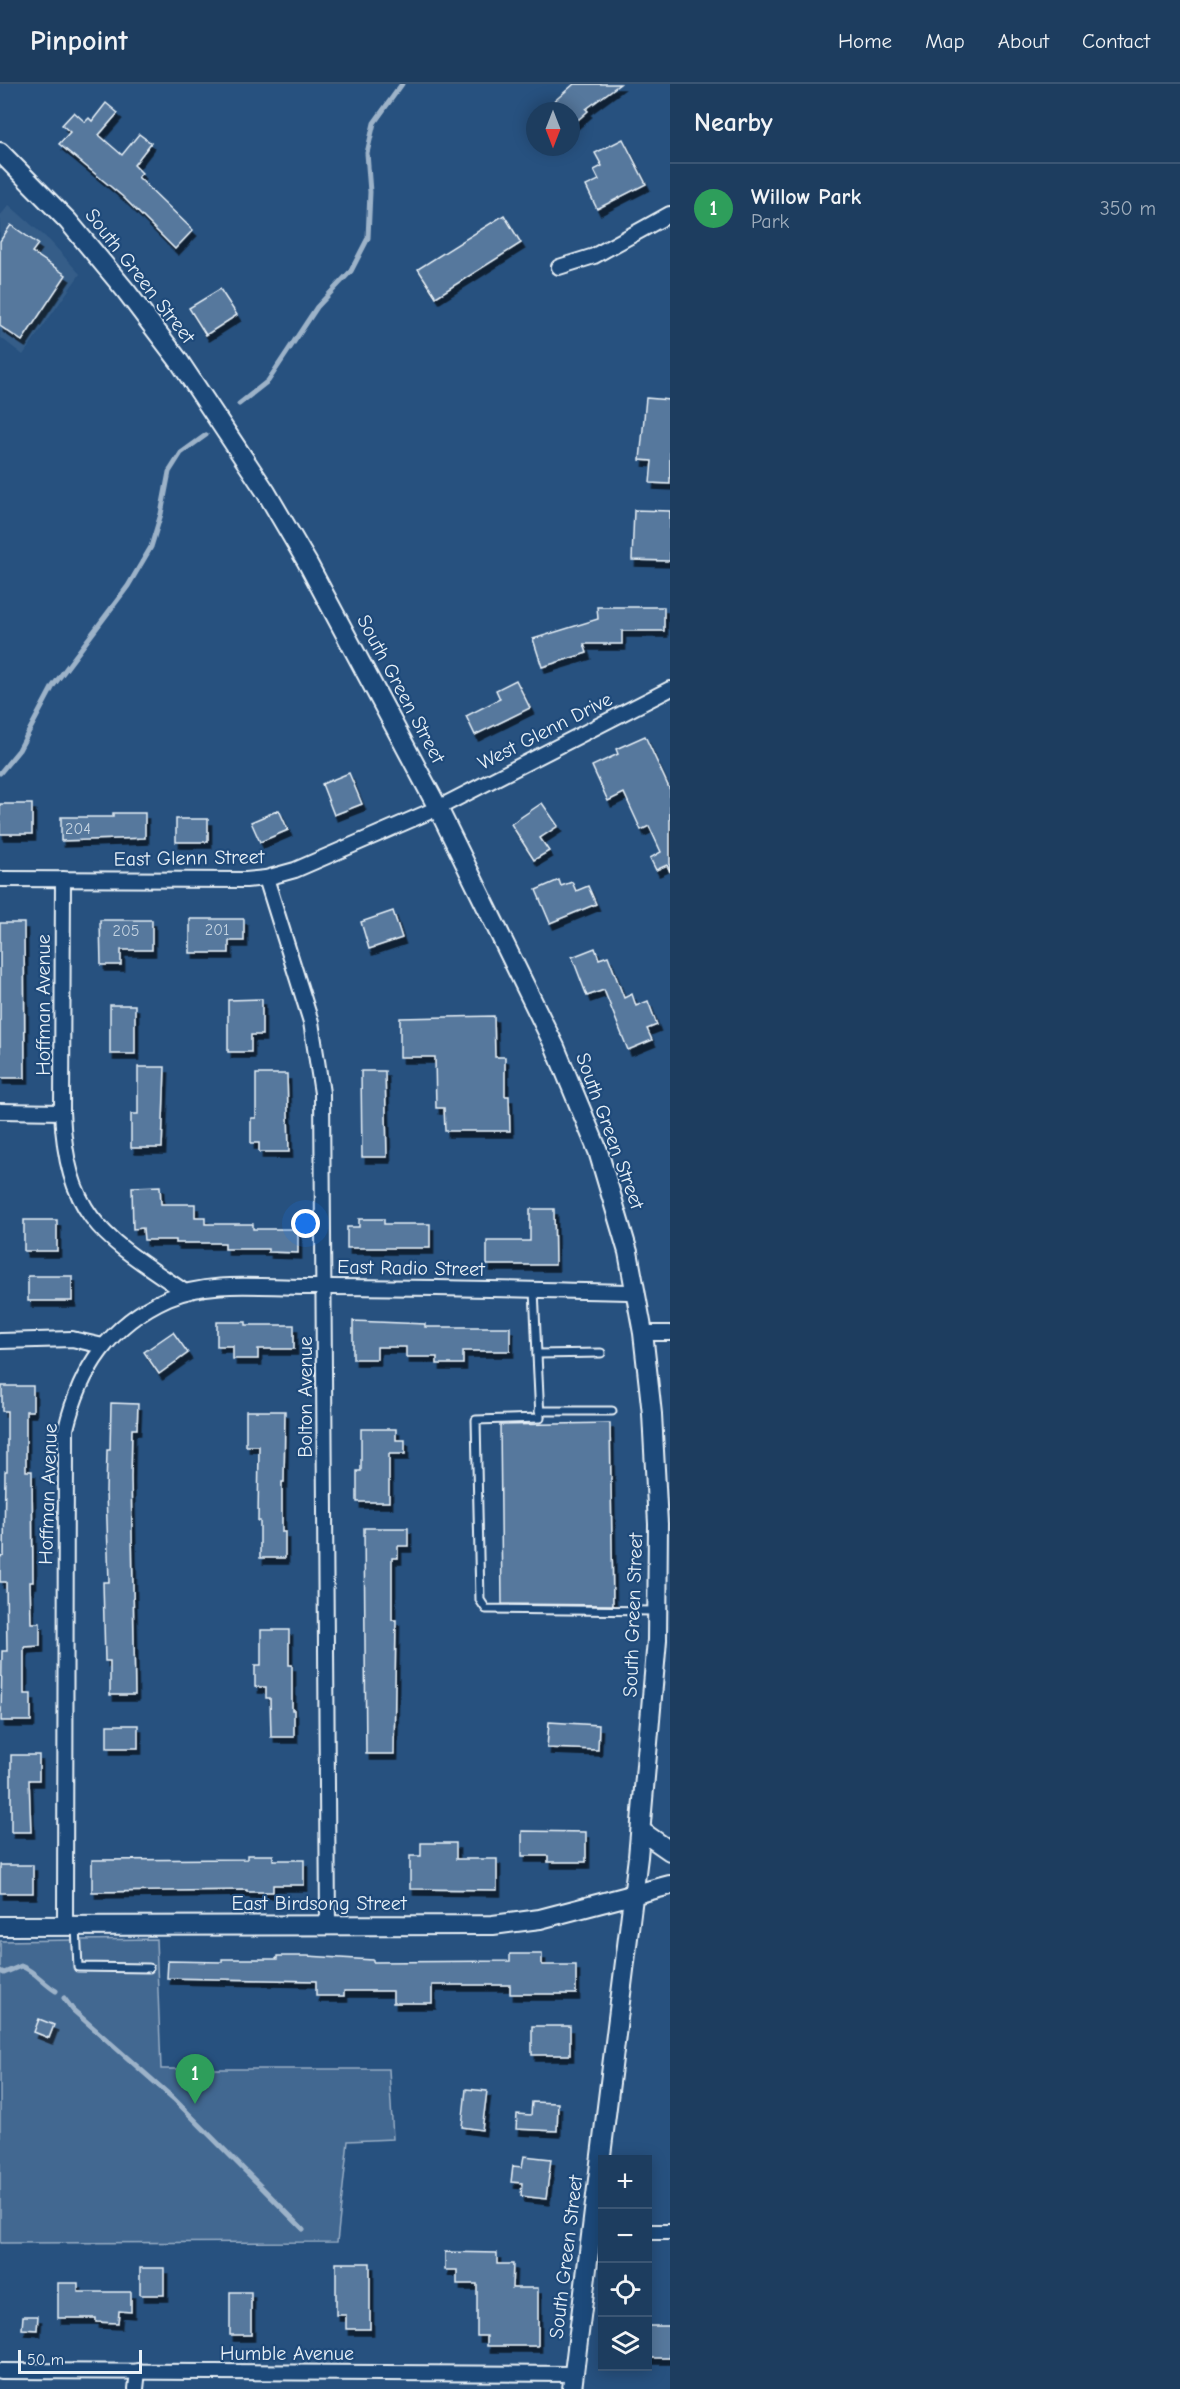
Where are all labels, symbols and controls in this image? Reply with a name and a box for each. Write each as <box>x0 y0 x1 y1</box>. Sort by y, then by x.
text: Pinpoint <box>30 25 128 57</box>
text: Home <box>838 29 892 53</box>
text: Map <box>925 29 965 53</box>
text: About <box>998 29 1049 53</box>
text: Contact <box>1082 29 1150 53</box>
north arrow <box>526 102 580 156</box>
text: Nearby <box>694 108 773 138</box>
text: Willow Park <box>751 184 861 210</box>
text: 1 <box>710 197 717 220</box>
text: 350 m <box>1100 197 1156 220</box>
street label: South Green Street <box>80 204 201 349</box>
text: Park <box>751 210 789 233</box>
street label: South Green Street <box>352 611 450 768</box>
street label: West Glenn Drive <box>474 687 616 775</box>
house number: 204 <box>65 820 91 838</box>
street label: East Glenn Street <box>113 845 266 871</box>
house number: 201 <box>205 921 229 939</box>
house number: 205 <box>113 922 139 940</box>
street label: Hoffman Avenue <box>32 934 55 1076</box>
street label: South Green Street <box>571 1050 649 1214</box>
your location <box>291 1209 320 1238</box>
street label: East Radio Street <box>337 1255 486 1281</box>
street label: Bolton Avenue <box>294 1336 317 1458</box>
street label: Hoffman Avenue <box>34 1423 62 1565</box>
street label: South Green Street <box>619 1531 647 1698</box>
street label: East Birdsong Street <box>231 1892 408 1915</box>
pin: 1 <box>176 2054 214 2104</box>
map controls <box>598 2155 652 2371</box>
button: + <box>598 2155 652 2209</box>
street label: South Green Street <box>545 2173 588 2340</box>
button: − <box>598 2209 652 2263</box>
button: locate <box>598 2263 652 2317</box>
button: layers <box>598 2317 652 2371</box>
street label: Humble Avenue <box>220 2342 354 2365</box>
scale bar <box>18 2347 142 2374</box>
text: 50 m <box>27 2351 64 2369</box>

